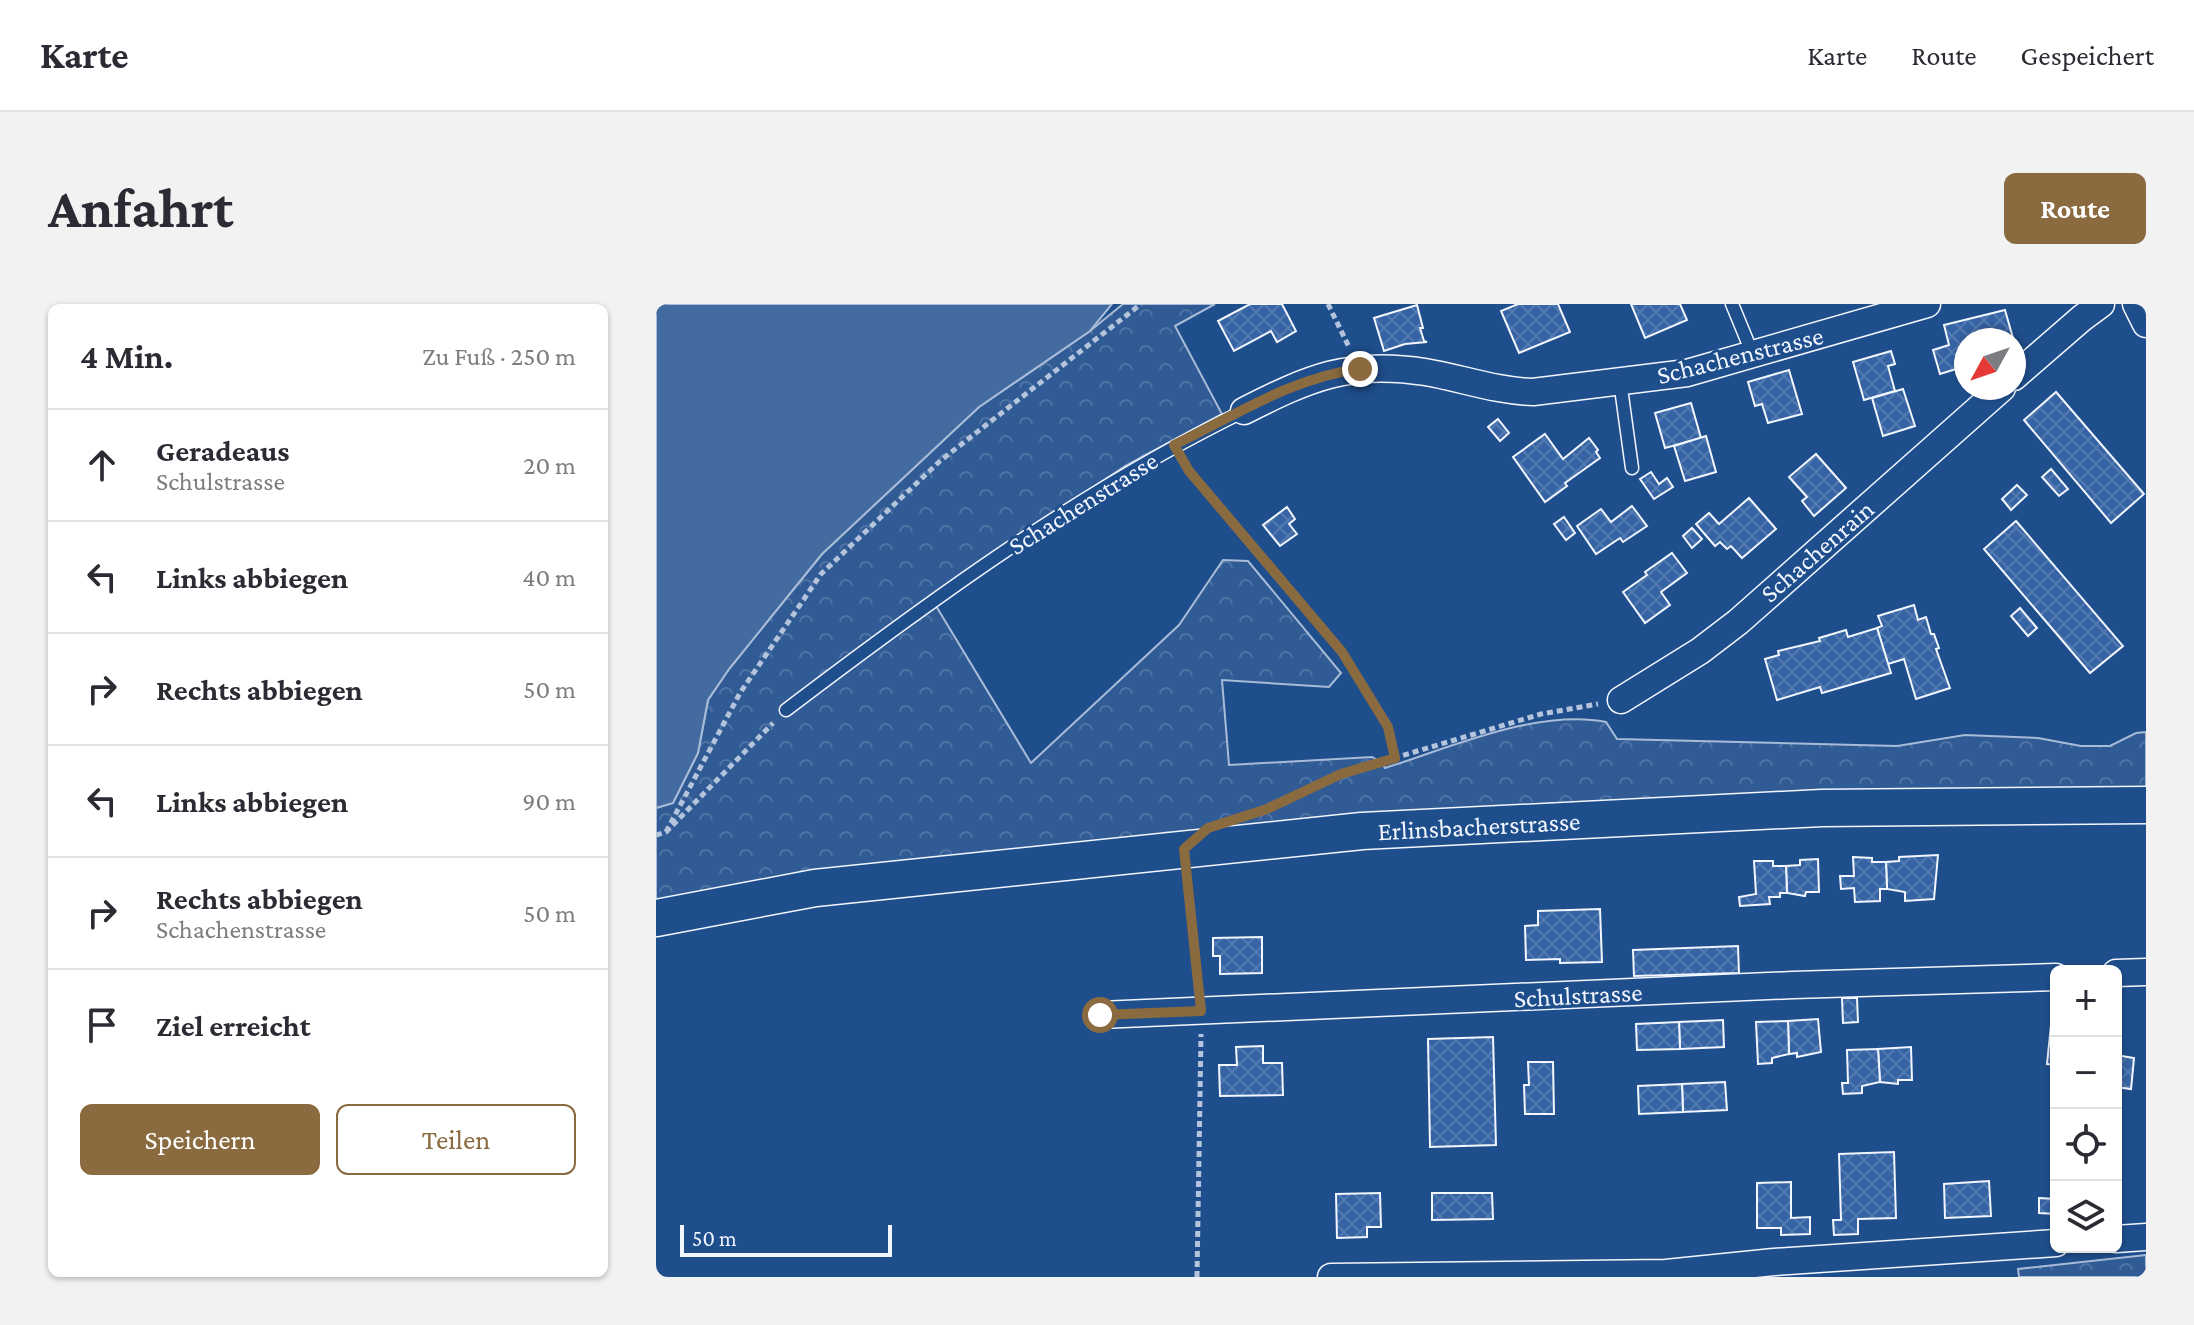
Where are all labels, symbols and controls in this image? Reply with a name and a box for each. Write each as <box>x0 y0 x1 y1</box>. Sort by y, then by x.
text: Karte <box>40 34 129 76</box>
text: Karte <box>1807 40 1867 71</box>
text: Route <box>1911 40 1977 71</box>
text: Gespeichert <box>2021 40 2154 71</box>
button: Route <box>2004 173 2146 244</box>
text: Anfahrt <box>48 177 234 239</box>
street label: Schachenstrasse <box>1654 321 1826 390</box>
north arrow <box>1954 328 2026 400</box>
text: 4 Min. <box>80 338 173 375</box>
text: Zu Fuß · 250 m <box>422 342 576 371</box>
route end <box>1342 351 1378 387</box>
text: Geradeaus <box>156 434 290 467</box>
icon: ahead <box>80 443 124 487</box>
street label: Schachenstrasse <box>1003 446 1163 561</box>
text: 20 m <box>523 451 576 480</box>
text: Schulstrasse <box>156 467 285 496</box>
street label: Schachenrain <box>1755 494 1880 608</box>
icon: left <box>80 555 124 599</box>
text: Links abbiegen <box>156 561 348 594</box>
text: 40 m <box>522 563 576 592</box>
icon: right <box>80 667 124 711</box>
text: Rechts abbiegen <box>156 673 363 706</box>
text: 50 m <box>523 675 576 704</box>
icon: left <box>80 779 124 823</box>
text: Links abbiegen <box>156 785 348 818</box>
text: 90 m <box>522 787 576 816</box>
street label: Erlinsbacherstrasse <box>1377 807 1581 846</box>
text: Rechts abbiegen <box>156 882 363 915</box>
icon: right <box>80 891 124 935</box>
text: 50 m <box>523 899 576 928</box>
text: Schachenstrasse <box>156 915 326 944</box>
map controls <box>2050 965 2122 1253</box>
button: + <box>2050 965 2122 1037</box>
street label: Schulstrasse <box>1513 978 1643 1013</box>
route start <box>1082 997 1118 1033</box>
icon: arrive <box>80 1003 124 1047</box>
text: Ziel erreicht <box>156 1009 311 1042</box>
button: − <box>2050 1037 2122 1109</box>
button: Speichern <box>80 1104 320 1175</box>
button: Teilen <box>336 1104 576 1175</box>
button: locate <box>2050 1109 2122 1181</box>
button: layers <box>2050 1181 2122 1253</box>
scale bar <box>680 1221 892 1257</box>
text: 50 m <box>692 1226 737 1251</box>

